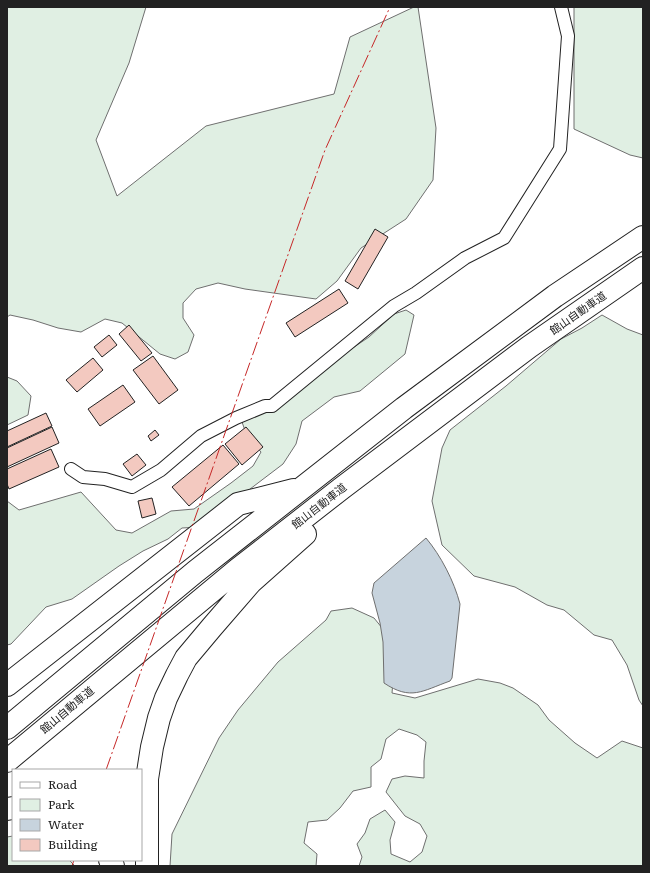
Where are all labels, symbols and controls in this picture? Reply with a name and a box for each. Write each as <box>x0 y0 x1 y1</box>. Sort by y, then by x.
street label: 館山自動車道 <box>546 287 609 338</box>
street label: 館山自動車道 <box>287 479 349 532</box>
street label: 館山自動車道 <box>36 682 97 737</box>
legend <box>12 769 142 861</box>
text: Road <box>48 775 78 793</box>
text: Park <box>48 795 75 813</box>
text: Water <box>48 815 84 833</box>
text: Building <box>48 835 98 853</box>

